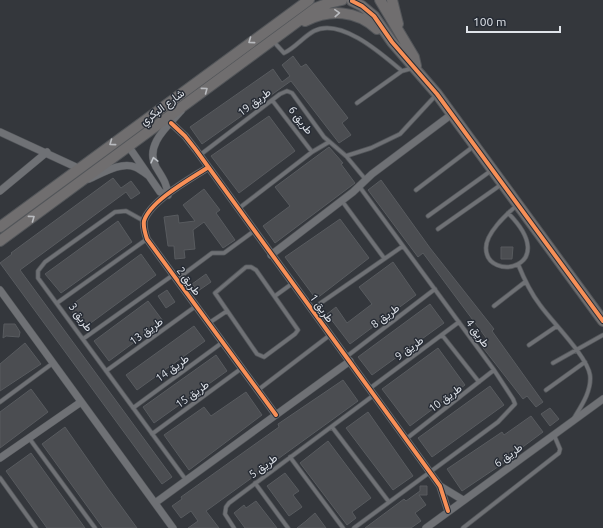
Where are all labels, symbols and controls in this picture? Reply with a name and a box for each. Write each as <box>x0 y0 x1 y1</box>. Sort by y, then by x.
scale bar <box>467 8 560 34</box>
one-way arrow <box>334 9 340 17</box>
text: 100 m <box>473 15 506 28</box>
one-way arrow <box>248 36 255 44</box>
street label: شارع البكري <box>138 86 189 131</box>
street label: طريق 19 <box>235 86 273 119</box>
one-way arrow <box>201 88 208 95</box>
street label: طريق 6 <box>286 104 316 137</box>
one-way arrow <box>110 138 117 145</box>
one-way arrow <box>150 156 159 163</box>
one-way arrow <box>27 216 34 223</box>
street label: طريق 2 <box>174 265 203 298</box>
street label: طريق 1 <box>307 292 336 325</box>
street label: طريق 3 <box>66 301 95 334</box>
street label: طريق 8 <box>369 302 402 331</box>
street label: طريق 13 <box>127 315 166 348</box>
street label: طريق 4 <box>463 317 492 350</box>
street label: طريق 9 <box>393 334 426 363</box>
street label: طريق 14 <box>153 352 192 385</box>
street label: طريق 15 <box>173 378 212 411</box>
street label: طريق 10 <box>426 382 464 415</box>
street label: طريق 6 <box>492 441 525 470</box>
street label: طريق 5 <box>247 452 280 481</box>

